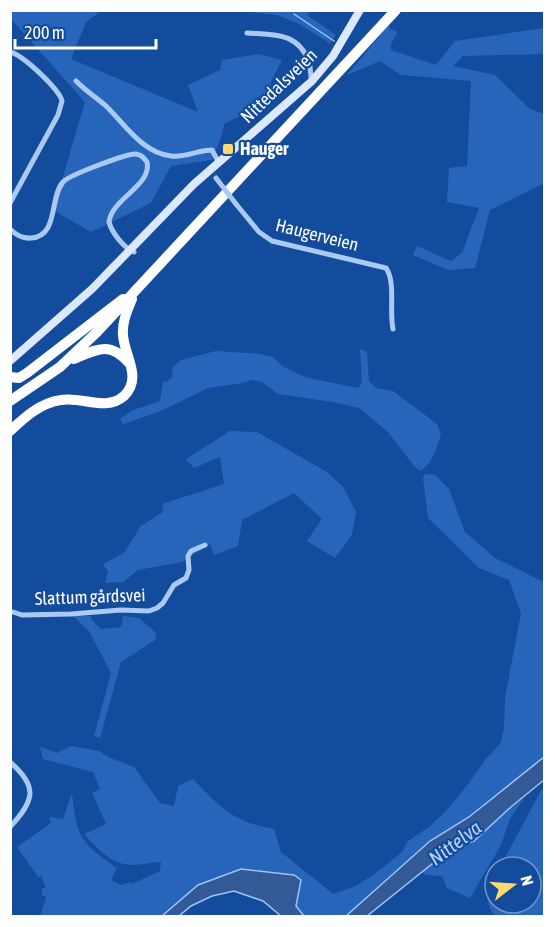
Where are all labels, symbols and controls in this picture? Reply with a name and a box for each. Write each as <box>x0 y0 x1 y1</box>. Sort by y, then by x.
scale bar <box>15 12 156 50</box>
text: 200 m <box>24 22 65 43</box>
street label: Nittedalsveien <box>236 44 321 127</box>
place label: Hauger <box>240 138 289 159</box>
marker: Hauger <box>221 142 235 156</box>
street label: Haugerveien <box>273 214 361 255</box>
street label: Slattum gårdsvei <box>34 584 146 609</box>
water label: Nittelva <box>424 816 485 870</box>
north arrow <box>483 855 543 915</box>
text: N <box>517 873 537 888</box>

